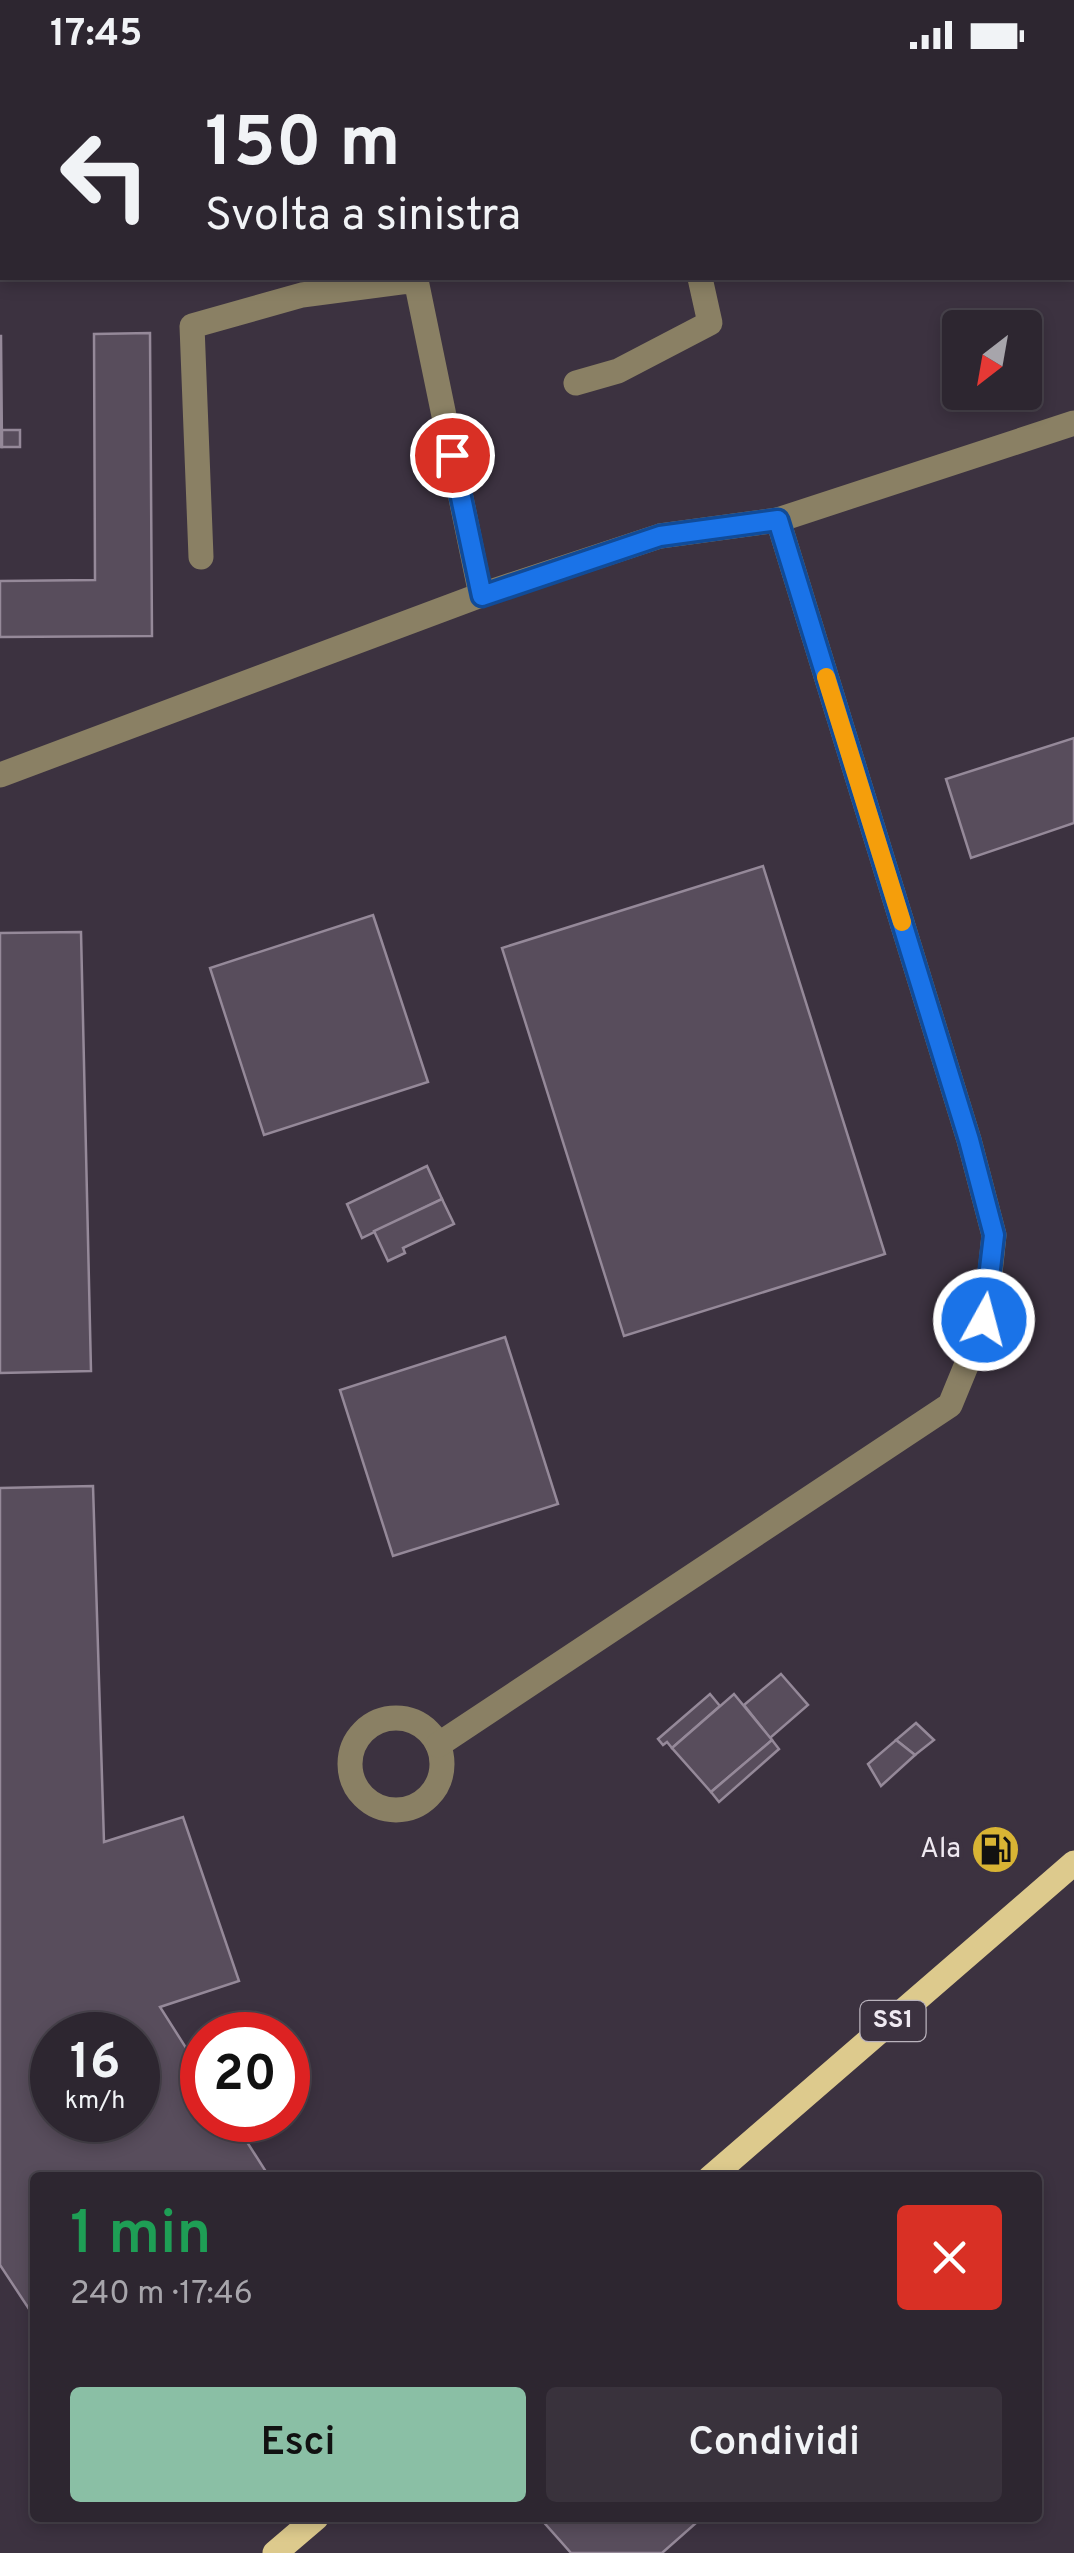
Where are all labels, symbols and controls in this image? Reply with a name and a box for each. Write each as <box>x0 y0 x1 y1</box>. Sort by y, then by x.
text: 17:45 <box>50 11 142 60</box>
text: 150 m <box>205 102 400 191</box>
icon: left <box>40 110 170 240</box>
text: Svolta a sinistra <box>205 189 521 246</box>
north arrow <box>942 310 1042 410</box>
map controls <box>942 310 1042 410</box>
pin <box>410 413 495 498</box>
icon: arrive <box>425 428 480 483</box>
position arrow <box>932 1268 1036 1372</box>
fuel station icon: Ala <box>970 1824 1022 1876</box>
place label: Ala <box>920 1832 961 1868</box>
road number: SS1 <box>860 2001 926 2041</box>
speed limit sign: 20 <box>180 2012 310 2142</box>
text: 16 <box>70 2033 120 2096</box>
text: km/h <box>65 2086 125 2118</box>
text: 1 min <box>70 2199 211 2275</box>
button: close <box>897 2205 1002 2310</box>
text: 240 m · 17:46 <box>70 2275 253 2315</box>
button: Esci <box>70 2387 526 2502</box>
button: Condividi <box>546 2387 1002 2502</box>

